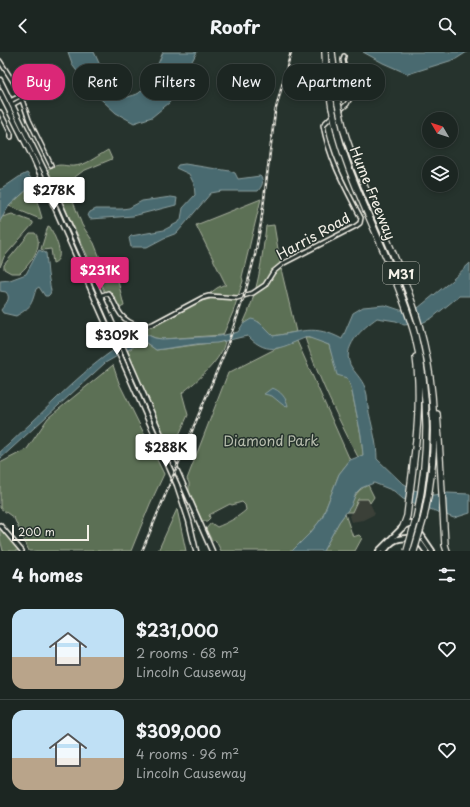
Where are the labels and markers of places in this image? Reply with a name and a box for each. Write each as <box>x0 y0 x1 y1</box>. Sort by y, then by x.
pin: $278K <box>26 177 82 211</box>
pin: $231K <box>72 257 128 291</box>
pin: $309K <box>89 322 145 356</box>
pin: $288K <box>138 434 194 468</box>

